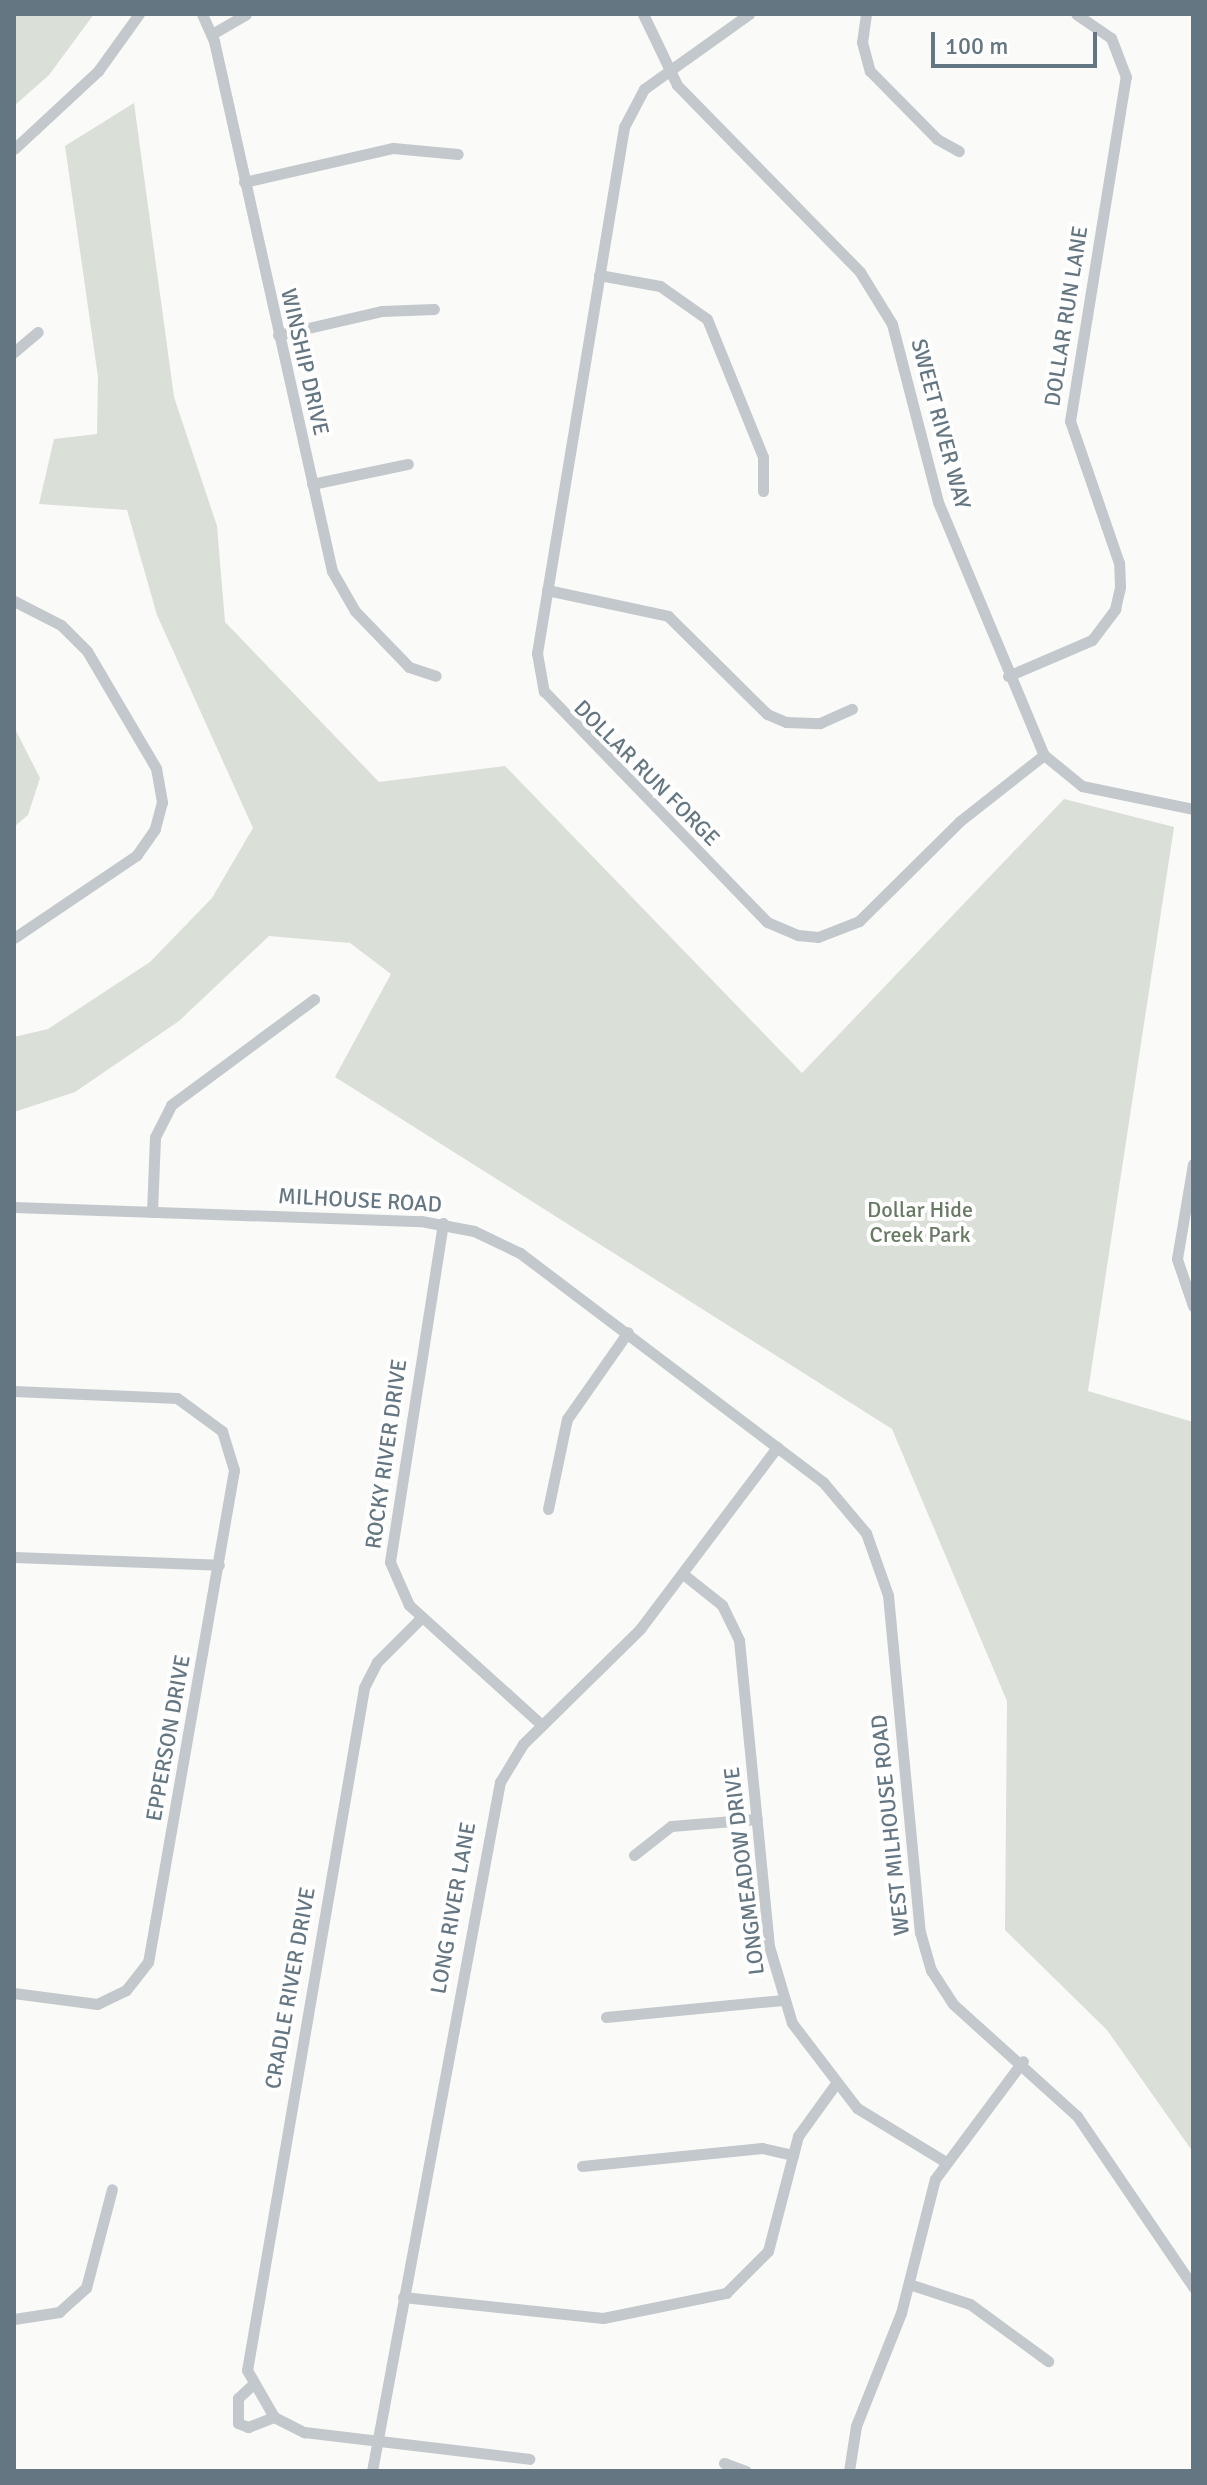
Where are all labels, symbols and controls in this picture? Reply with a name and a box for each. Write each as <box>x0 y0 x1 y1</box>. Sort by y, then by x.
scale bar <box>935 16 1101 66</box>
text: 100 m <box>945 31 1008 61</box>
street label: DOLLAR RUN LANE <box>1039 224 1093 408</box>
street label: WINSHIP DRIVE <box>275 286 335 438</box>
street label: SWEET RIVER WAY <box>906 336 976 512</box>
street label: DOLLAR RUN FORGE <box>569 695 725 851</box>
street label: MILHOUSE ROAD <box>278 1183 442 1217</box>
park label: Dollar Hide Creek Park <box>867 1196 973 1248</box>
street label: ROCKY RIVER DRIVE <box>360 1357 412 1551</box>
street label: EPPERSON DRIVE <box>140 1653 196 1823</box>
street label: WEST MILHOUSE ROAD <box>865 1713 915 1937</box>
street label: LONGMEADOW DRIVE <box>718 1766 770 1976</box>
street label: LONG RIVER LANE <box>425 1820 481 1996</box>
street label: CRADLE RIVER DRIVE <box>259 1885 321 2091</box>

